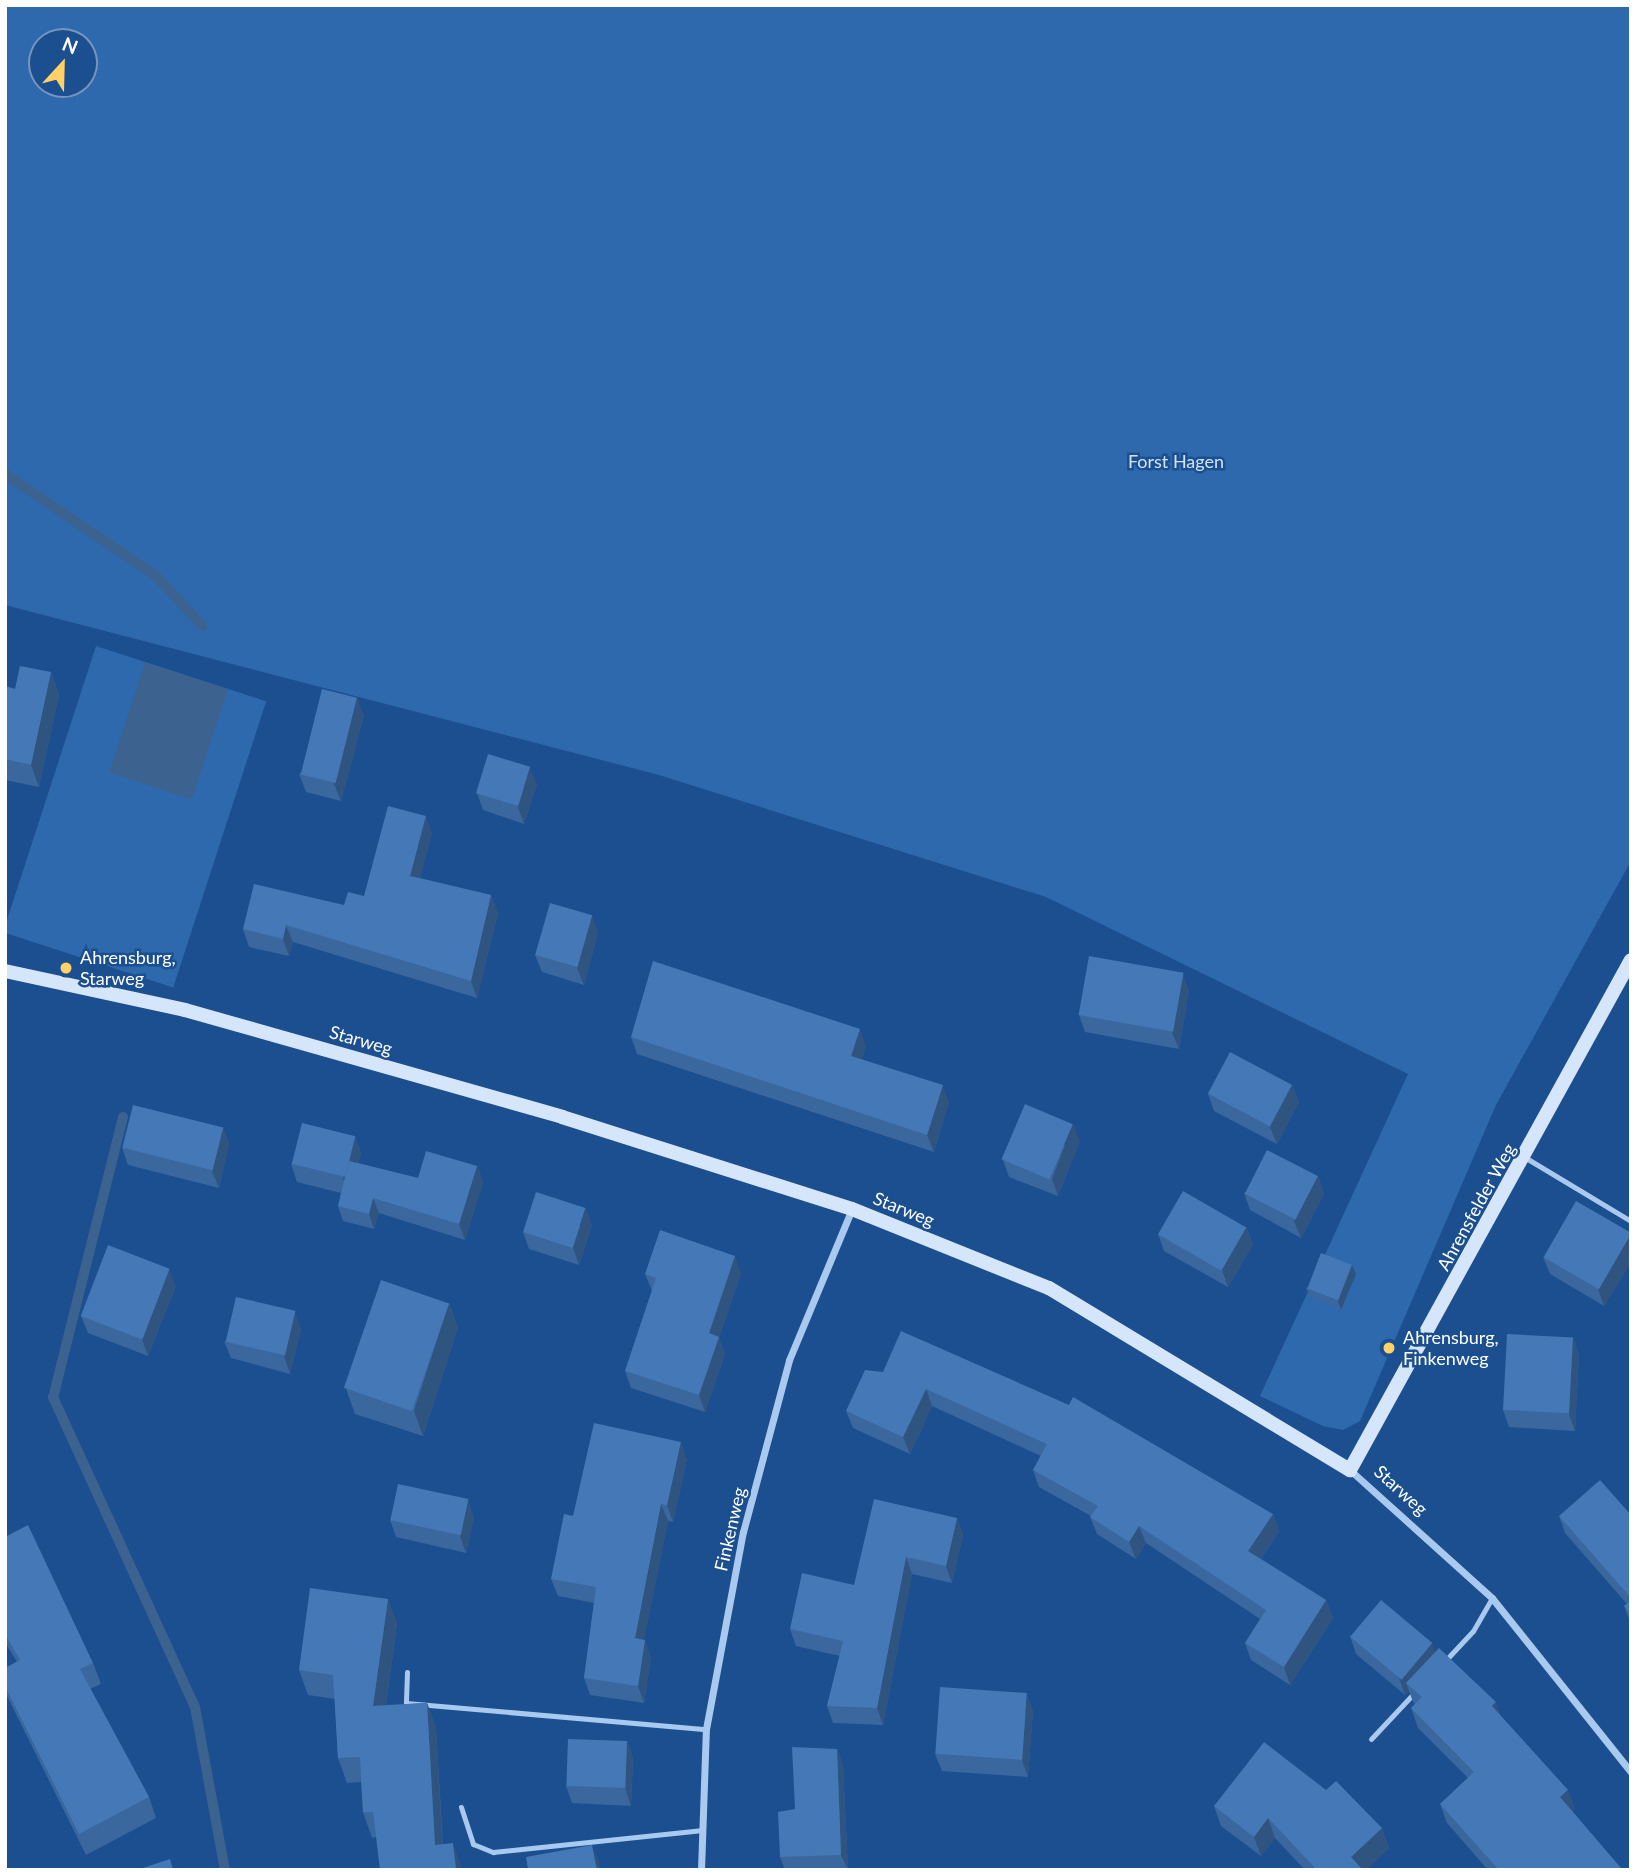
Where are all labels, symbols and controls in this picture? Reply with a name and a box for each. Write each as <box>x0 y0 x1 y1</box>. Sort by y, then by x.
north arrow <box>28 28 98 98</box>
text: N <box>59 32 81 58</box>
park label: Forst Hagen <box>1128 450 1224 472</box>
place label: Ahrensburg, Starweg <box>80 947 176 990</box>
marker: Ahrensburg, Starweg <box>58 960 74 976</box>
street label: Starweg <box>327 1021 395 1059</box>
street label: Ahrensfelder Weg <box>1432 1139 1520 1275</box>
street label: Starweg <box>870 1187 938 1231</box>
place label: Ahrensburg, Finkenweg <box>1403 1327 1499 1370</box>
marker: Ahrensburg, Finkenweg <box>1381 1340 1397 1356</box>
street label: Starweg <box>1370 1460 1432 1520</box>
street label: Finkenweg <box>710 1485 750 1573</box>

